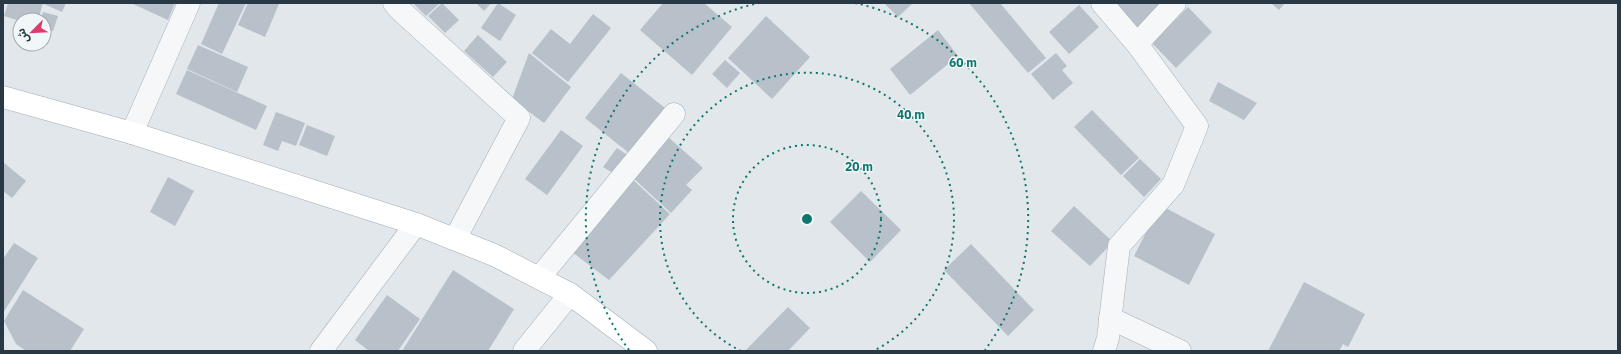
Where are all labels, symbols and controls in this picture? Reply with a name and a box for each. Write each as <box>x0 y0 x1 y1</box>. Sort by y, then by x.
north arrow <box>12 12 52 52</box>
text: ش <box>13 26 32 46</box>
text: 60 m <box>949 55 977 70</box>
text: 40 m <box>897 107 925 122</box>
text: 20 m <box>845 159 873 174</box>
centre of rings <box>800 212 814 226</box>

